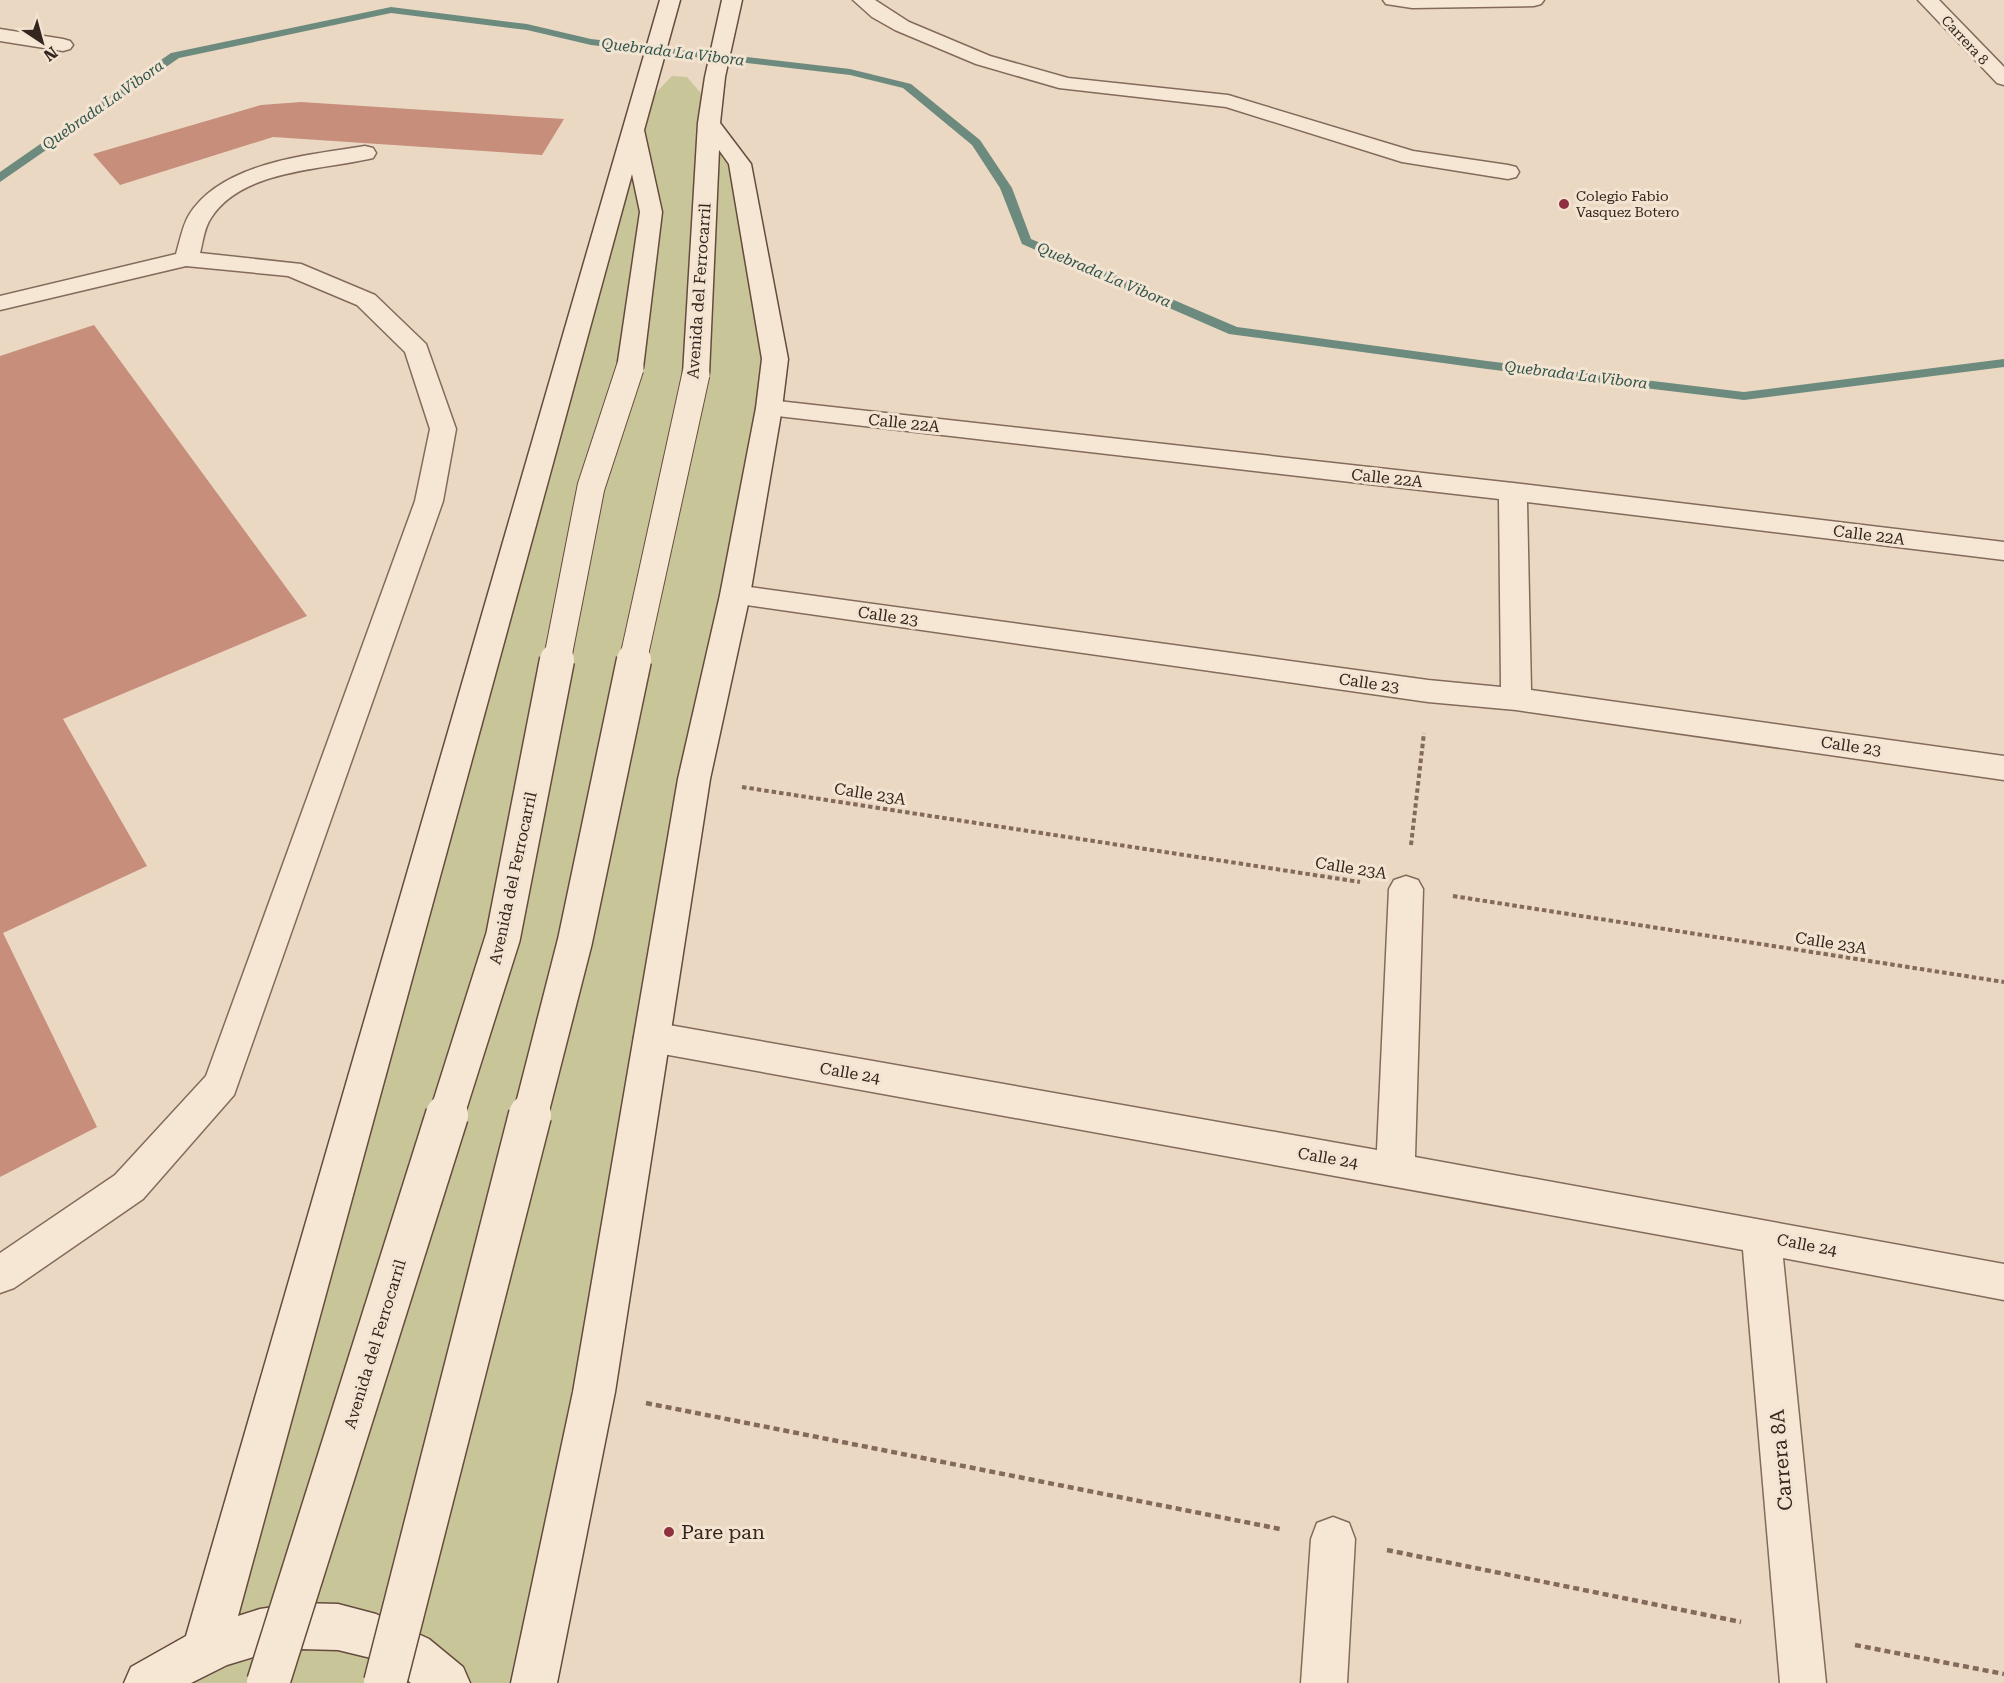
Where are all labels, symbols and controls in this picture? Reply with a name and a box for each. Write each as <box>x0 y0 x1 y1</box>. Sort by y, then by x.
north arrow <box>12 12 72 72</box>
street label: Carrera 8 <box>1938 12 1992 68</box>
water label: Quebrada La Vibora <box>601 34 745 70</box>
text: N <box>40 42 61 65</box>
water label: Quebrada La Vibora <box>39 56 167 154</box>
place label: Colegio Fabio Vasquez Botero <box>1576 188 1679 220</box>
marker: Colegio Fabio Vasquez Botero <box>1557 197 1571 211</box>
street label: Avenida del Ferrocarril <box>683 203 715 379</box>
water label: Quebrada La Vibora <box>1034 239 1174 311</box>
water label: Quebrada La Vibora <box>1504 357 1648 393</box>
street label: Calle 22A <box>867 410 942 436</box>
street label: Calle 22A <box>1350 465 1425 491</box>
street label: Calle 22A <box>1832 521 1907 549</box>
street label: Calle 23 <box>857 602 919 630</box>
street label: Calle 23 <box>1338 669 1400 697</box>
street label: Calle 23 <box>1820 732 1882 760</box>
street label: Calle 23A <box>833 779 908 809</box>
street label: Avenida del Ferrocarril <box>485 790 541 966</box>
street label: Calle 23A <box>1314 853 1389 883</box>
street label: Calle 23A <box>1794 928 1869 958</box>
street label: Calle 24 <box>818 1058 882 1088</box>
street label: Calle 24 <box>1296 1143 1360 1173</box>
street label: Calle 24 <box>1775 1230 1839 1260</box>
street label: Avenida del Ferrocarril <box>340 1257 410 1431</box>
street label: Carrera 8A <box>1765 1408 1797 1512</box>
place label: Pare pan <box>681 1520 765 1544</box>
marker: Pare pan <box>662 1525 676 1539</box>

